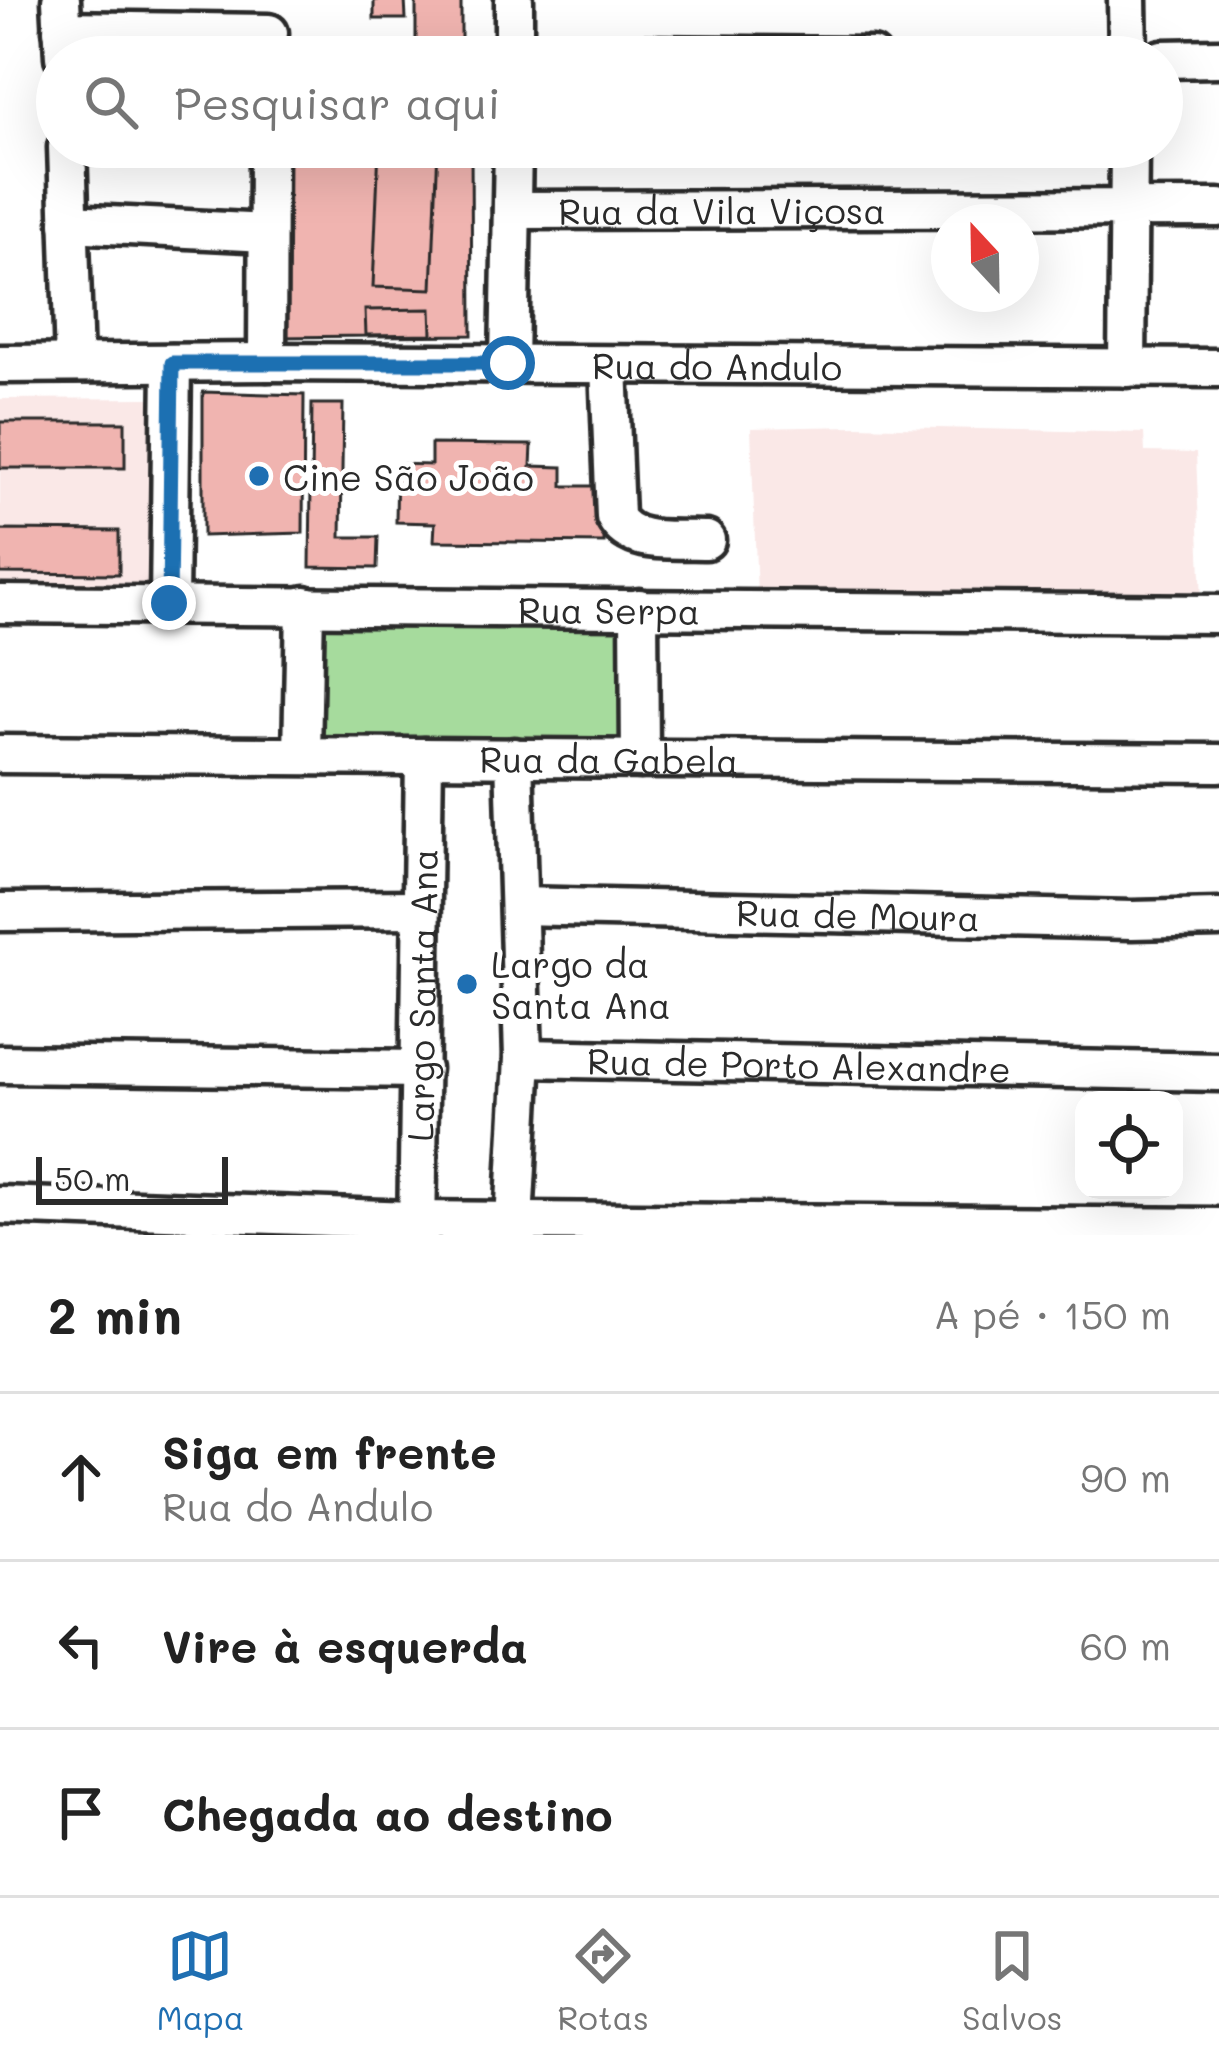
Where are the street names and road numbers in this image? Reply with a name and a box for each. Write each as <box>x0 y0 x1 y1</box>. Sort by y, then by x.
street label: Rua da Vila Viçosa <box>558 185 886 233</box>
street label: Rua do Andulo <box>592 341 842 389</box>
street label: Rua Serpa <box>518 585 700 633</box>
street label: Rua da Gabela <box>479 734 739 783</box>
street label: Largo Santa Ana <box>395 848 446 1142</box>
street label: Rua de Moura <box>736 887 980 940</box>
street label: Rua de Porto Alexandre <box>587 1036 1011 1091</box>

